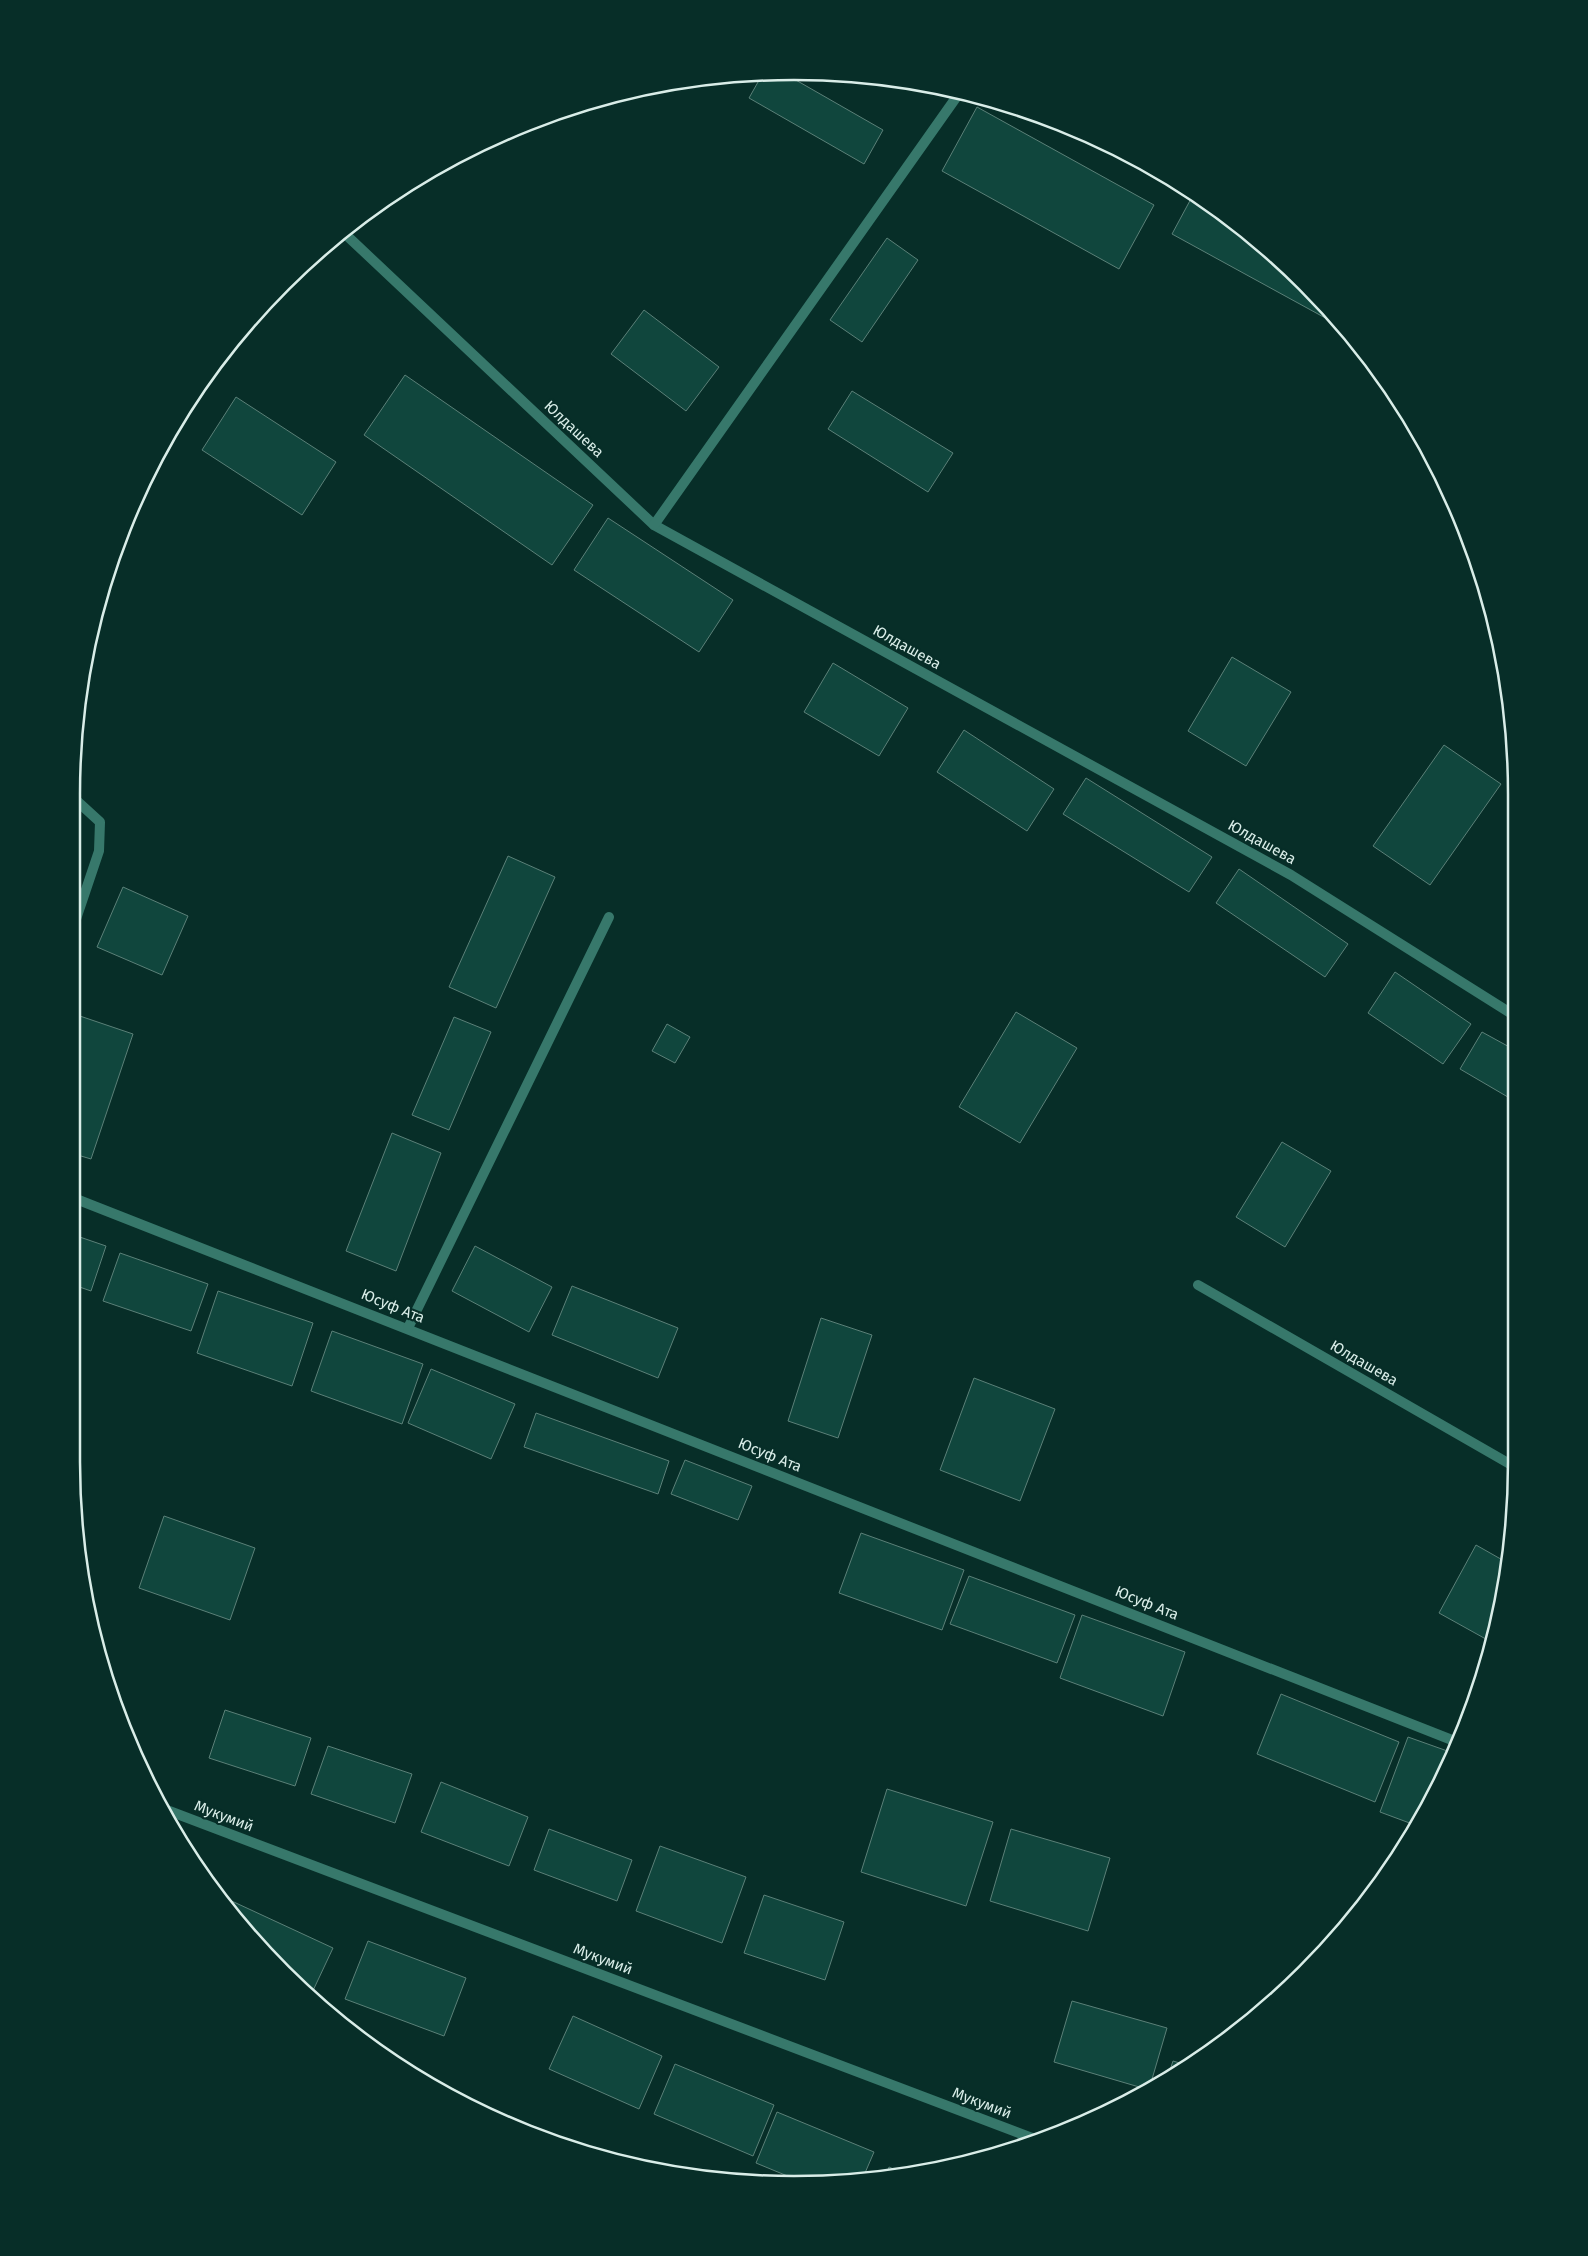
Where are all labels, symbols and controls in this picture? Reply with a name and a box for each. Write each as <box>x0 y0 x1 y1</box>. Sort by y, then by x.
street label: Юлдашева <box>540 397 608 461</box>
street label: Юлдашева <box>870 621 944 673</box>
street label: Юлдашева <box>1225 816 1299 868</box>
street label: Юсуф Ата <box>359 1285 427 1327</box>
street label: Юлдашева <box>1327 1336 1401 1390</box>
street label: Юсуф Ата <box>736 1434 804 1476</box>
street label: Юсуф Ата <box>1113 1582 1181 1624</box>
street label: Мукумий <box>192 1796 256 1836</box>
street label: Мукумий <box>571 1939 635 1979</box>
street label: Мукумий <box>950 2083 1014 2123</box>

